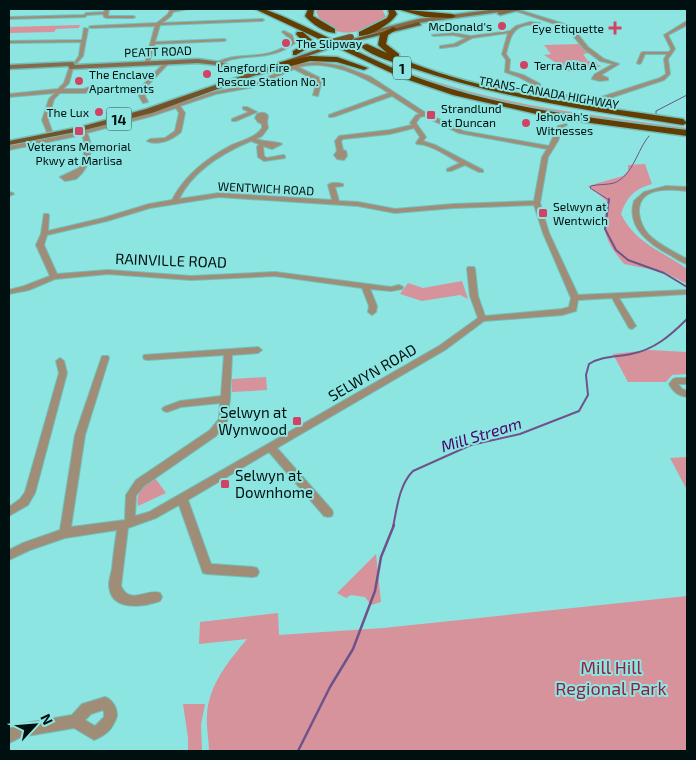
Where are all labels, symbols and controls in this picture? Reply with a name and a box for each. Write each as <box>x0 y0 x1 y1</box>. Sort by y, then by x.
place label: McDonald's <box>428 19 492 33</box>
marker: McDonald's <box>496 20 508 32</box>
place label: Eye Etiquette <box>532 21 604 35</box>
marker: Eye Etiquette <box>608 21 622 35</box>
place label: The Slipway <box>296 36 363 50</box>
marker: The Slipway <box>280 37 292 49</box>
street label: PEATT ROAD <box>124 43 192 59</box>
road number: 1 <box>393 56 411 80</box>
place label: Terra Alta A <box>534 58 597 72</box>
marker: Terra Alta A <box>518 59 530 71</box>
place label: Langford Fire Rescue Station No. 1 <box>217 60 326 88</box>
place label: The Enclave Apartments <box>89 67 155 95</box>
marker: Langford Fire Rescue Station No. 1 <box>201 68 213 80</box>
street label: TRANS-CANADA HIGHWAY <box>478 73 620 111</box>
marker: The Enclave Apartments <box>73 75 85 87</box>
place label: Strandlund at Duncan <box>441 101 502 129</box>
place label: The Lux <box>47 105 90 119</box>
marker: The Lux <box>93 106 105 118</box>
road number: 14 <box>106 108 132 130</box>
marker: Strandlund at Duncan <box>425 109 437 121</box>
place label: Jehovah's Witnesses <box>536 109 593 137</box>
marker: Jehovah's Witnesses <box>520 117 532 129</box>
marker: Veterans Memorial Pkwy at Marlisa <box>73 125 85 137</box>
place label: Veterans Memorial Pkwy at Marlisa <box>27 139 131 167</box>
street label: WENTWICH ROAD <box>217 178 315 198</box>
place label: Selwyn at Wentwich <box>553 199 608 227</box>
marker: Selwyn at Wentwich <box>537 207 549 219</box>
street label: RAINVILLE ROAD <box>115 249 227 271</box>
street label: SELWYN ROAD <box>325 339 419 405</box>
place label: Selwyn at Wynwood <box>218 403 287 438</box>
water label: Mill Stream <box>438 413 524 455</box>
marker: Selwyn at Wynwood <box>291 415 303 427</box>
place label: Selwyn at Downhome <box>235 466 313 501</box>
marker: Selwyn at Downhome <box>219 478 231 490</box>
park label: Mill Hill Regional Park <box>555 656 667 699</box>
north arrow <box>10 700 60 750</box>
text: N <box>37 711 57 727</box>

